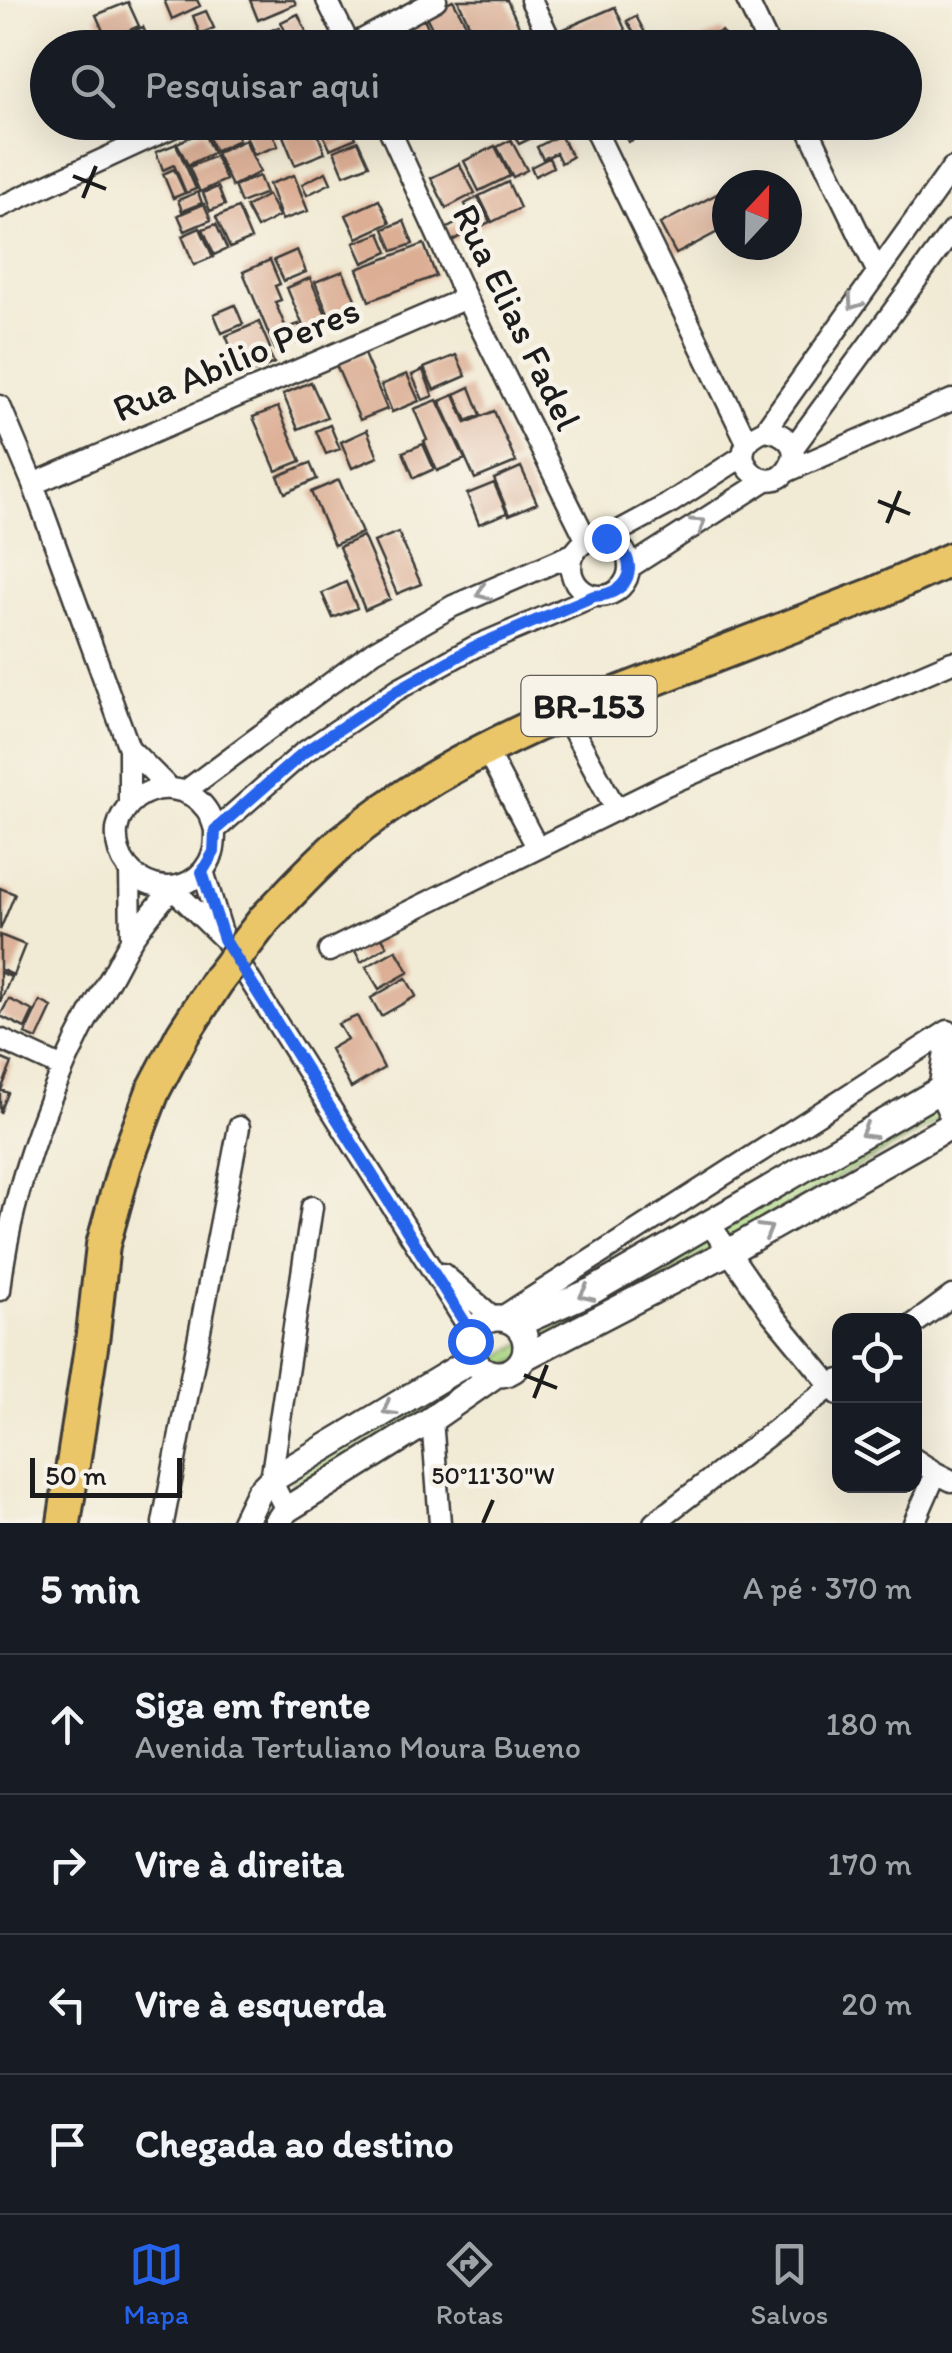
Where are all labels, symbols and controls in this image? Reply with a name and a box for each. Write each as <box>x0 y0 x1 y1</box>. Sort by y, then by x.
search box <box>30 30 922 140</box>
icon: search <box>65 58 120 113</box>
text: Pesquisar aqui <box>145 62 380 108</box>
north arrow <box>712 170 802 260</box>
street label: Rua Elias Fadel <box>442 196 592 438</box>
street label: Rua Abilio Peres <box>106 286 366 432</box>
one-way arrow <box>848 292 866 311</box>
route end <box>584 516 630 562</box>
one-way arrow <box>688 518 706 537</box>
one-way arrow <box>475 581 493 601</box>
road number: BR-153 <box>522 676 656 736</box>
one-way arrow <box>860 1120 878 1139</box>
one-way arrow <box>756 1223 774 1243</box>
one-way arrow <box>578 1281 596 1301</box>
map controls <box>832 1313 922 1493</box>
button: locate <box>832 1313 922 1403</box>
route start <box>448 1319 494 1365</box>
one-way arrow <box>382 1397 400 1416</box>
button: layers <box>832 1403 922 1493</box>
scale bar <box>30 1453 182 1498</box>
text: 50 m <box>45 1458 107 1492</box>
text: 50°11'30"W <box>431 1460 555 1490</box>
text: 5 min <box>40 1563 140 1614</box>
text: A pé · 370 m <box>743 1569 912 1607</box>
text: Siga em frente <box>135 1682 371 1728</box>
icon: ahead <box>40 1697 95 1752</box>
text: 180 m <box>826 1705 912 1743</box>
text: Avenida Tertuliano Moura Bueno <box>135 1728 581 1766</box>
icon: right <box>40 1837 95 1892</box>
text: Vire à direita <box>135 1841 344 1887</box>
text: 170 m <box>827 1845 912 1883</box>
icon: left <box>40 1977 95 2032</box>
text: Vire à esquerda <box>135 1981 386 2027</box>
text: 20 m <box>841 1985 912 2023</box>
icon: arrive <box>40 2117 95 2172</box>
text: Chegada ao destino <box>135 2121 454 2167</box>
tab: Mapa <box>124 2237 189 2331</box>
tab: Rotas <box>436 2237 503 2331</box>
tab: Salvos <box>750 2237 828 2331</box>

